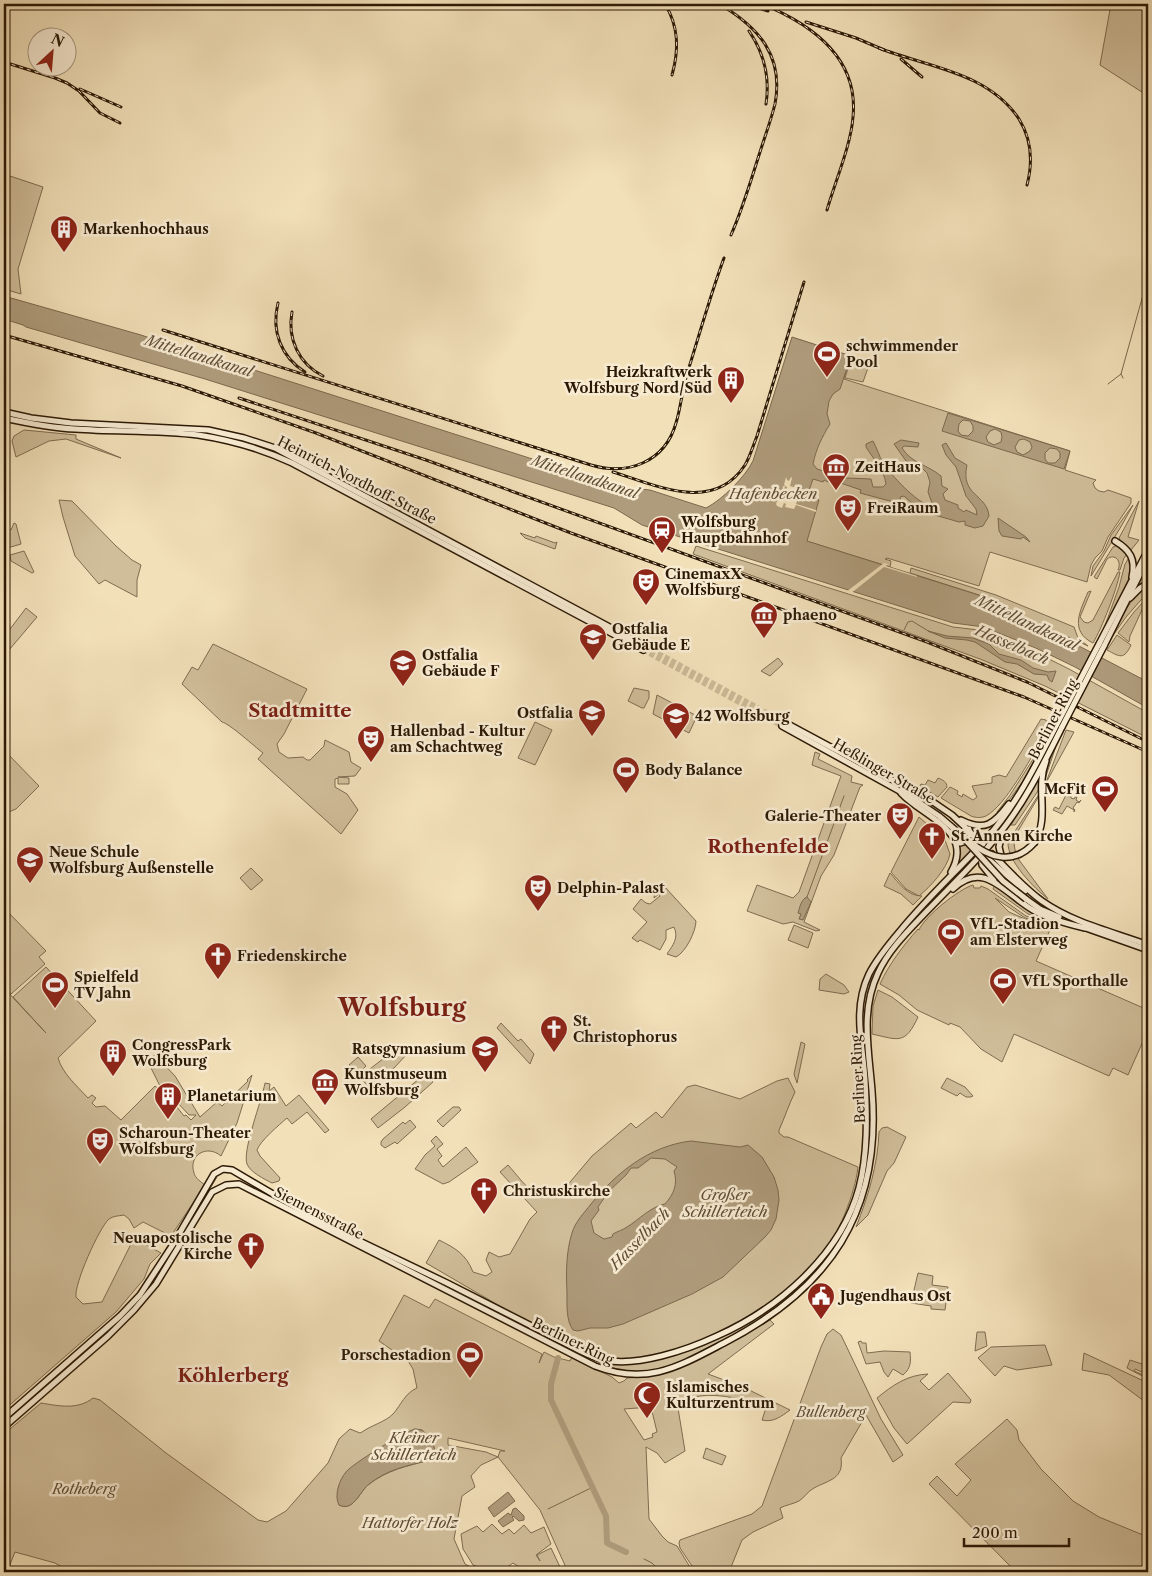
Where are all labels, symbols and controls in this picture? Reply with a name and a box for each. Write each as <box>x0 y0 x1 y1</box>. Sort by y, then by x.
north arrow <box>28 28 78 78</box>
text: N <box>48 30 67 51</box>
building icon: Markenhochhaus <box>49 214 79 253</box>
place label: Markenhochhaus <box>83 220 209 238</box>
water label: Mittellandkanal <box>141 330 257 382</box>
place label: schwimmender Pool <box>846 337 958 371</box>
sports icon: schwimmender Pool <box>812 339 842 378</box>
place label: Heizkraftwerk Wolfsburg Nord/Süd <box>563 363 713 397</box>
building icon: Heizkraftwerk Wolfsburg Nord/Süd <box>716 365 746 404</box>
street label: Heinrich-Nordhoff-Straße <box>274 432 440 528</box>
water label: Mittellandkanal <box>527 450 643 503</box>
museum icon: ZeitHaus <box>821 452 851 491</box>
place label: ZeitHaus <box>855 458 921 476</box>
water label: Hafenbecken <box>728 484 817 503</box>
theatre icon: FreiRaum <box>833 493 863 532</box>
place label: FreiRaum <box>867 499 939 517</box>
place label: Wolfsburg Hauptbahnhof <box>680 513 789 547</box>
station icon: Wolfsburg Hauptbahnhof <box>647 515 677 554</box>
place label: CinemaxX Wolfsburg <box>664 565 742 599</box>
theatre icon: CinemaxX Wolfsburg <box>631 567 661 606</box>
water label: Mittellandkanal <box>971 590 1084 656</box>
museum icon: phaeno <box>749 600 779 639</box>
place label: phaeno <box>783 606 837 624</box>
place label: Ostfalia Gebäude E <box>612 620 690 654</box>
water label: Hasselbach <box>971 620 1052 669</box>
school or university icon: Ostfalia Gebäude E <box>578 622 608 661</box>
place label: Ostfalia Gebäude F <box>422 646 500 680</box>
school or university icon: Ostfalia Gebäude F <box>388 648 418 687</box>
street label: Berliner Ring <box>1024 675 1082 762</box>
school or university icon: Ostfalia <box>577 698 607 737</box>
district label: Stadtmitte <box>248 699 352 722</box>
school or university icon: 42 Wolfsburg <box>661 701 691 740</box>
place label: Ostfalia <box>517 704 574 722</box>
place label: 42 Wolfsburg <box>695 707 790 725</box>
place label: Hallenbad - Kultur am Schachtweg <box>390 722 525 756</box>
theatre icon: Hallenbad - Kultur am Schachtweg <box>356 724 386 763</box>
street label: Heßlinger Straße <box>830 734 938 808</box>
sports icon: Body Balance <box>611 755 641 794</box>
place label: Body Balance <box>645 761 742 779</box>
sports icon: McFit <box>1090 774 1120 813</box>
place label: McFit <box>1044 780 1086 798</box>
theatre icon: Galerie-Theater <box>885 801 915 840</box>
place label: Galerie-Theater <box>765 807 881 825</box>
church icon: St. Annen Kirche <box>917 821 947 860</box>
place label: St. Annen Kirche <box>951 827 1072 845</box>
district label: Rothenfelde <box>707 835 829 858</box>
place label: Neue Schule Wolfsburg Außenstelle <box>48 843 214 877</box>
school or university icon: Neue Schule Wolfsburg Außenstelle <box>15 845 45 884</box>
theatre icon: Delphin-Palast <box>523 873 553 912</box>
place label: Delphin-Palast <box>557 879 665 897</box>
place label: VfL-Stadion am Elsterweg <box>969 915 1068 949</box>
sports icon: VfL-Stadion am Elsterweg <box>936 917 966 956</box>
church icon: Friedenskirche <box>203 941 233 980</box>
place label: Friedenskirche <box>237 947 347 965</box>
sports icon: VfL Sporthalle <box>988 966 1018 1005</box>
place label: Spielfeld TV Jahn <box>74 968 140 1002</box>
sports icon: Spielfeld TV Jahn <box>40 970 70 1009</box>
place label: VfL Sporthalle <box>1021 972 1128 990</box>
district label: Wolfsburg <box>337 993 467 1022</box>
place label: St. Christophorus <box>573 1012 677 1046</box>
church icon: St. Christophorus <box>539 1014 569 1053</box>
school or university icon: Ratsgymnasium <box>470 1034 500 1073</box>
street label: Berliner Ring <box>847 1034 869 1124</box>
place label: CongressPark Wolfsburg <box>131 1036 232 1070</box>
building icon: CongressPark Wolfsburg <box>98 1038 128 1077</box>
place label: Ratsgymnasium <box>352 1040 466 1058</box>
place label: Kunstmuseum Wolfsburg <box>343 1065 447 1099</box>
museum icon: Kunstmuseum Wolfsburg <box>310 1067 340 1106</box>
building icon: Planetarium <box>153 1081 183 1120</box>
place label: Planetarium <box>187 1087 276 1105</box>
place label: Scharoun-Theater Wolfsburg <box>118 1124 251 1158</box>
theatre icon: Scharoun-Theater Wolfsburg <box>85 1126 115 1165</box>
church icon: Christuskirche <box>469 1176 499 1215</box>
place label: Christuskirche <box>503 1182 610 1200</box>
street label: Siemensstraße <box>271 1183 367 1243</box>
water label: Großer Schillerteich <box>682 1185 767 1221</box>
water label: Hasselbach <box>605 1204 674 1274</box>
place label: Neuapostolische Kirche <box>113 1229 232 1263</box>
church icon: Neuapostolische Kirche <box>236 1231 266 1270</box>
public building icon: Jugendhaus Ost <box>806 1281 836 1320</box>
place label: Jugendhaus Ost <box>837 1287 951 1305</box>
street label: Berliner Ring <box>529 1314 617 1369</box>
sports icon: Porschestadion <box>455 1340 485 1379</box>
place label: Porschestadion <box>341 1346 451 1364</box>
district label: Köhlerberg <box>177 1364 290 1387</box>
place label: Islamisches Kulturzentrum <box>666 1378 775 1412</box>
mosque icon: Islamisches Kulturzentrum <box>632 1380 662 1419</box>
park label: Bullenberg <box>795 1403 868 1421</box>
water label: Kleiner Schillerteich <box>371 1428 456 1464</box>
park label: Rotheberg <box>51 1480 118 1498</box>
park label: Hattorfer Holz <box>361 1514 459 1532</box>
scale bar <box>964 1516 1070 1548</box>
text: 200 m <box>972 1523 1018 1542</box>

